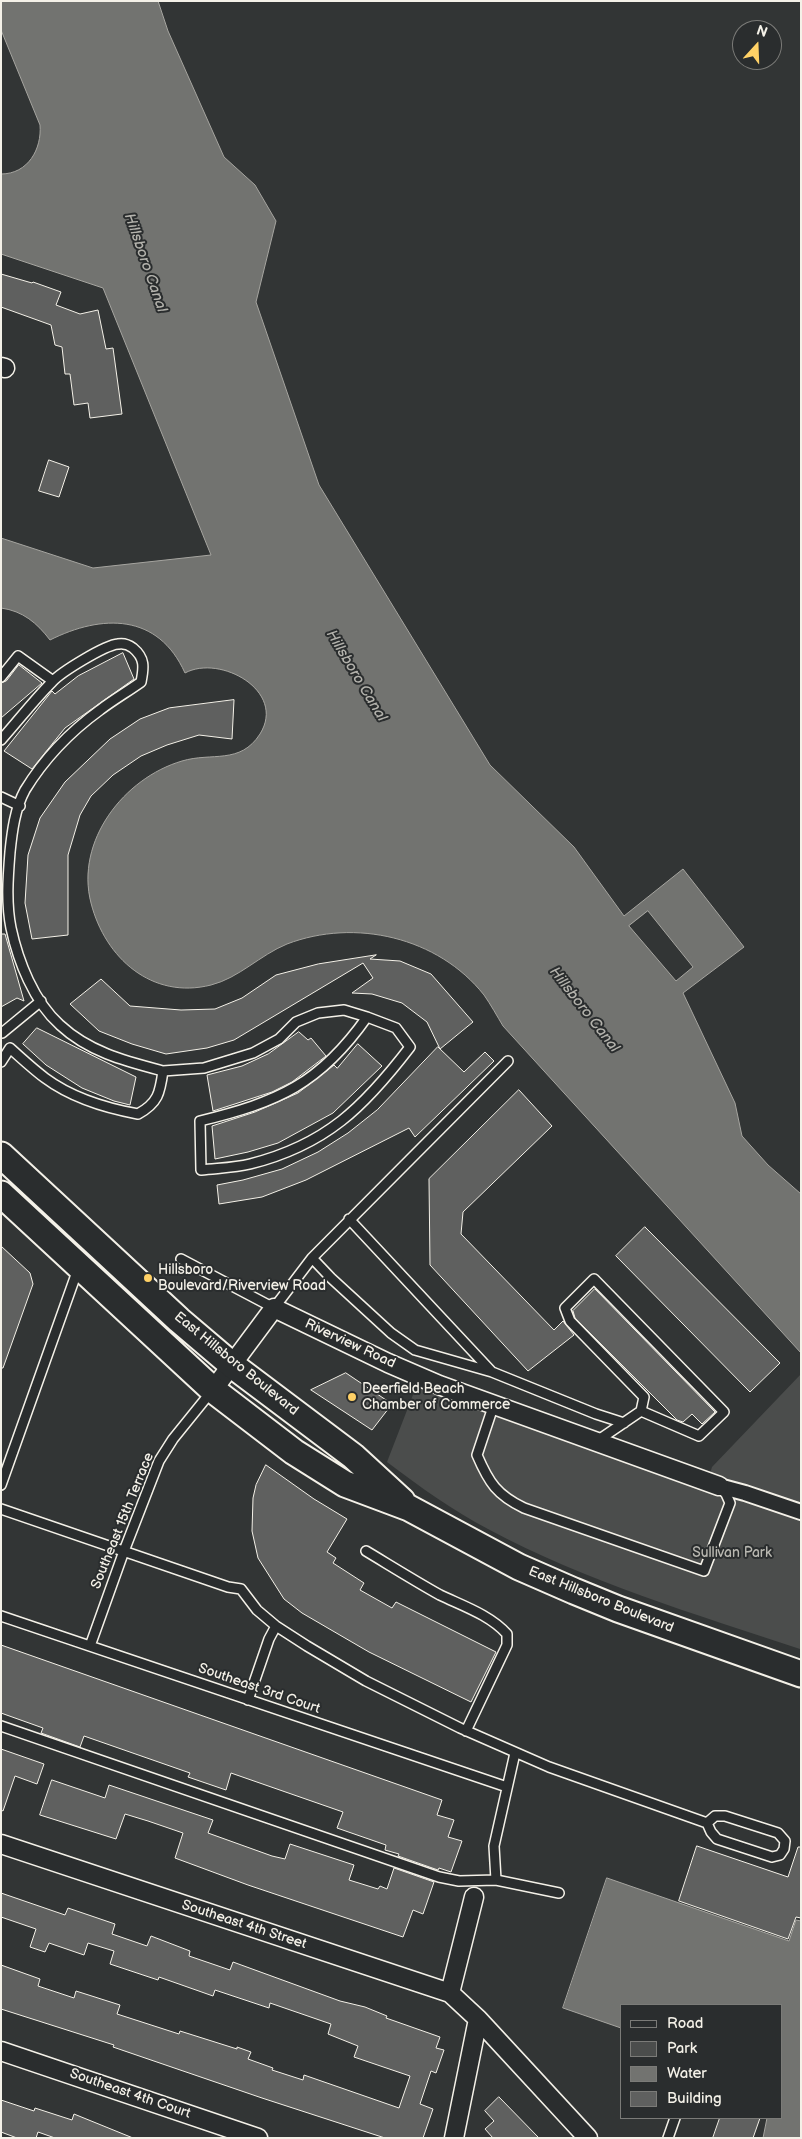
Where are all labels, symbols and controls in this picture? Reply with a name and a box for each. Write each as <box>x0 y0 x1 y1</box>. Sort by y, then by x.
north arrow <box>732 20 782 70</box>
text: N <box>754 22 770 41</box>
water label: Hillsboro Canal <box>120 211 170 315</box>
water label: Hillsboro Canal <box>322 627 390 725</box>
water label: Hillsboro Canal <box>545 964 623 1056</box>
place label: Hillsboro Boulevard/Riverview Road <box>158 1262 326 1294</box>
marker: Hillsboro Boulevard/Riverview Road <box>142 1272 154 1284</box>
street label: East Hillsboro Boulevard <box>171 1309 301 1419</box>
street label: Riverview Road <box>302 1316 398 1372</box>
place label: Deerfield Beach Chamber of Commerce <box>362 1381 510 1414</box>
marker: Deerfield Beach Chamber of Commerce <box>346 1391 358 1403</box>
street label: Southeast 15th Terrace <box>88 1450 158 1592</box>
park label: Sullivan Park <box>692 1545 772 1561</box>
street label: East Hillsboro Boulevard <box>526 1563 676 1637</box>
street label: Southeast 3rd Court <box>196 1660 322 1718</box>
street label: Southeast 4th Street <box>180 1897 308 1953</box>
legend <box>620 2004 782 2119</box>
text: Road <box>667 2014 703 2033</box>
text: Park <box>667 2039 697 2058</box>
text: Water <box>667 2064 707 2083</box>
street label: Southeast 4th Court <box>67 2065 193 2123</box>
text: Building <box>667 2089 722 2108</box>

